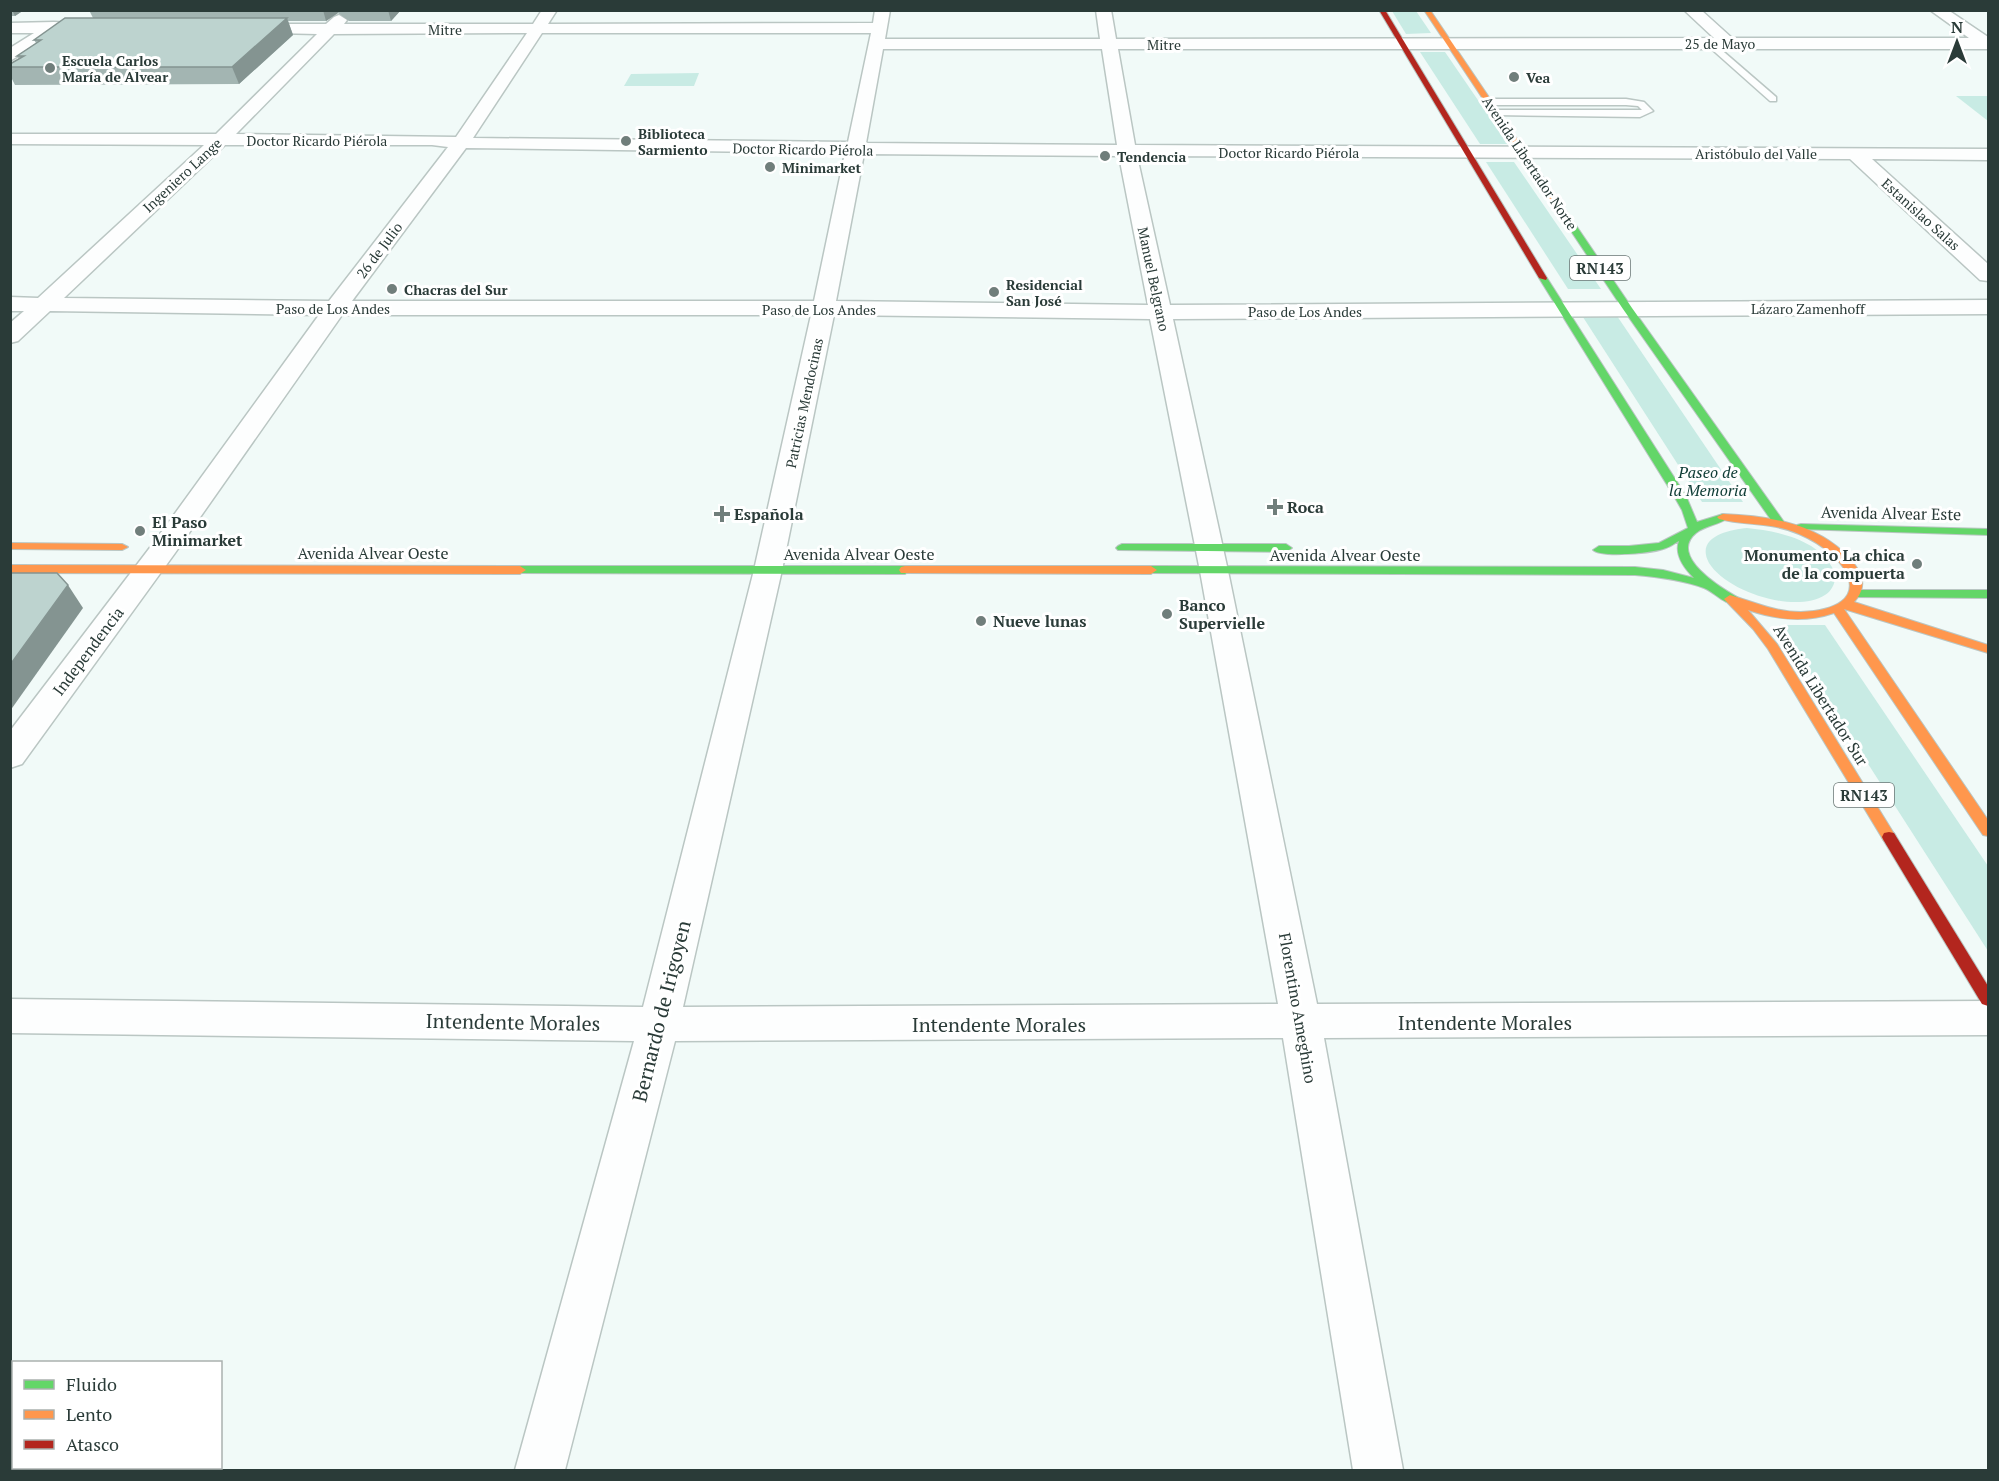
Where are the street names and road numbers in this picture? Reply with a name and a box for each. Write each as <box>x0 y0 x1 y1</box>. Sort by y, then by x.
street label: Mitre <box>428 20 462 39</box>
street label: 25 de Mayo <box>1685 34 1755 53</box>
street label: Mitre <box>1147 35 1181 54</box>
street label: Avenida Libertador Norte <box>1478 92 1582 234</box>
street label: Doctor Ricardo Piérola <box>247 131 387 150</box>
street label: Ingeniero Lange <box>139 134 225 216</box>
street label: Doctor Ricardo Piérola <box>732 138 874 160</box>
street label: Doctor Ricardo Piérola <box>1219 143 1359 162</box>
street label: Aristóbulo del Valle <box>1695 144 1817 163</box>
street label: Estanislao Salas <box>1878 174 1964 254</box>
street label: 26 de Julio <box>352 218 406 282</box>
street label: Manuel Belgrano <box>1134 225 1174 333</box>
road number: RN143 <box>1570 256 1630 280</box>
street label: Paso de Los Andes <box>276 299 390 318</box>
street label: Lázaro Zamenhoff <box>1751 299 1866 318</box>
street label: Paso de Los Andes <box>762 300 876 319</box>
street label: Paso de Los Andes <box>1248 302 1362 321</box>
street label: Patricias Mendocinas <box>781 336 827 470</box>
street label: Avenida Alvear Este <box>1821 501 1961 525</box>
street label: Avenida Alvear Oeste <box>297 542 449 564</box>
street label: Avenida Alvear Oeste <box>783 543 935 565</box>
street label: Avenida Alvear Oeste <box>1269 544 1421 566</box>
street label: Independencia <box>47 602 129 700</box>
street label: Avenida Libertador Sur <box>1768 620 1874 771</box>
road number: RN143 <box>1834 783 1894 807</box>
street label: Bernardo de Irigoyen <box>625 917 697 1105</box>
street label: Florentino Ameghino <box>1274 931 1322 1085</box>
street label: Intendente Morales <box>425 1007 601 1037</box>
street label: Intendente Morales <box>1398 1009 1572 1036</box>
street label: Intendente Morales <box>912 1011 1086 1038</box>

